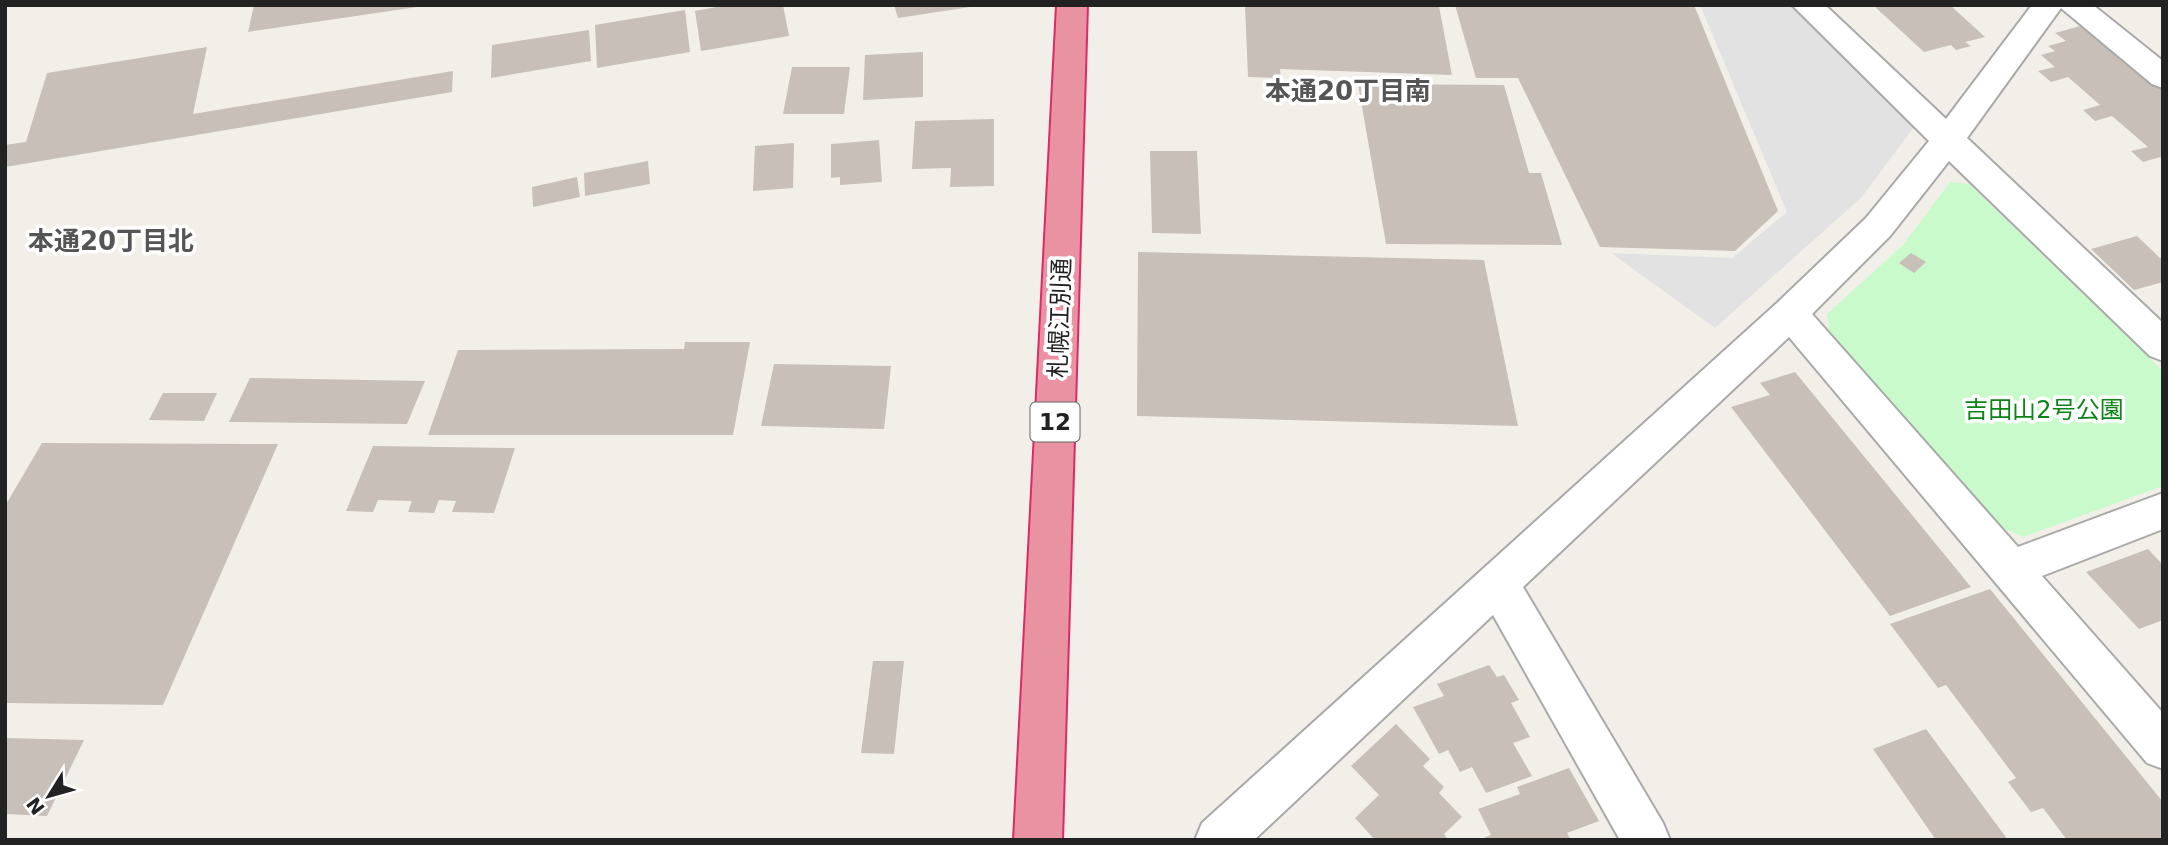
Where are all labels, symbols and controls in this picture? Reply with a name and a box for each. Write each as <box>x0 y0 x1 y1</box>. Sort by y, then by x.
district label: 本通20丁目南 <box>1265 76 1431 106</box>
district label: 本通20丁目北 <box>28 226 194 256</box>
street label: 札幌江別通 <box>1044 258 1076 378</box>
park label: 吉田山2号公園 <box>1964 396 2124 424</box>
road number: 12 <box>1030 402 1080 442</box>
north arrow <box>14 761 84 831</box>
text: N <box>22 793 49 819</box>

